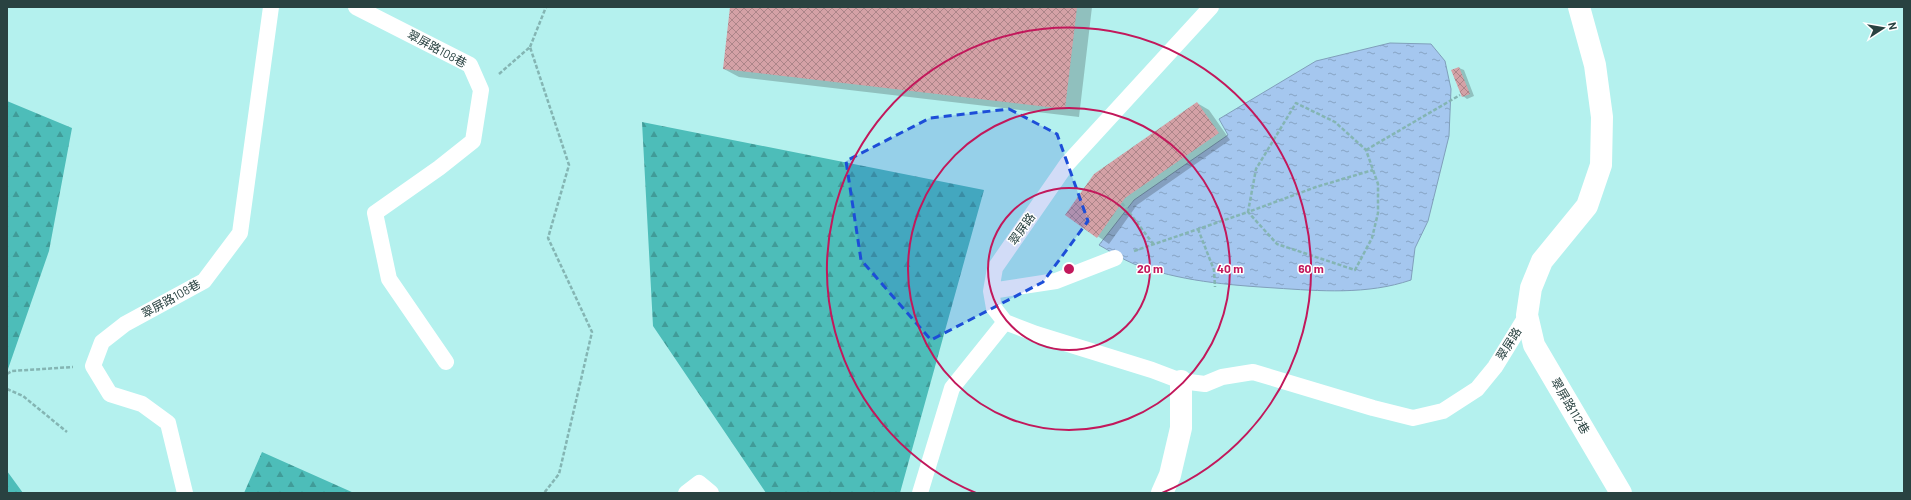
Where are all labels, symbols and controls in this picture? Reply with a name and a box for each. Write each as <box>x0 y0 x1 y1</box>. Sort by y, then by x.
north arrow <box>1863 8 1903 48</box>
text: N <box>1886 21 1900 31</box>
street label: 翠屏路108巷 <box>405 27 470 70</box>
street label: 翠屏路 <box>1005 210 1037 247</box>
text: 20 m <box>1137 261 1163 275</box>
text: 40 m <box>1217 261 1243 275</box>
text: 60 m <box>1298 261 1324 275</box>
centre of rings <box>1062 262 1076 276</box>
street label: 翠屏路108巷 <box>139 276 202 320</box>
street label: 翠屏路 <box>1493 324 1524 362</box>
street label: 翠屏路112巷 <box>1549 375 1593 436</box>

